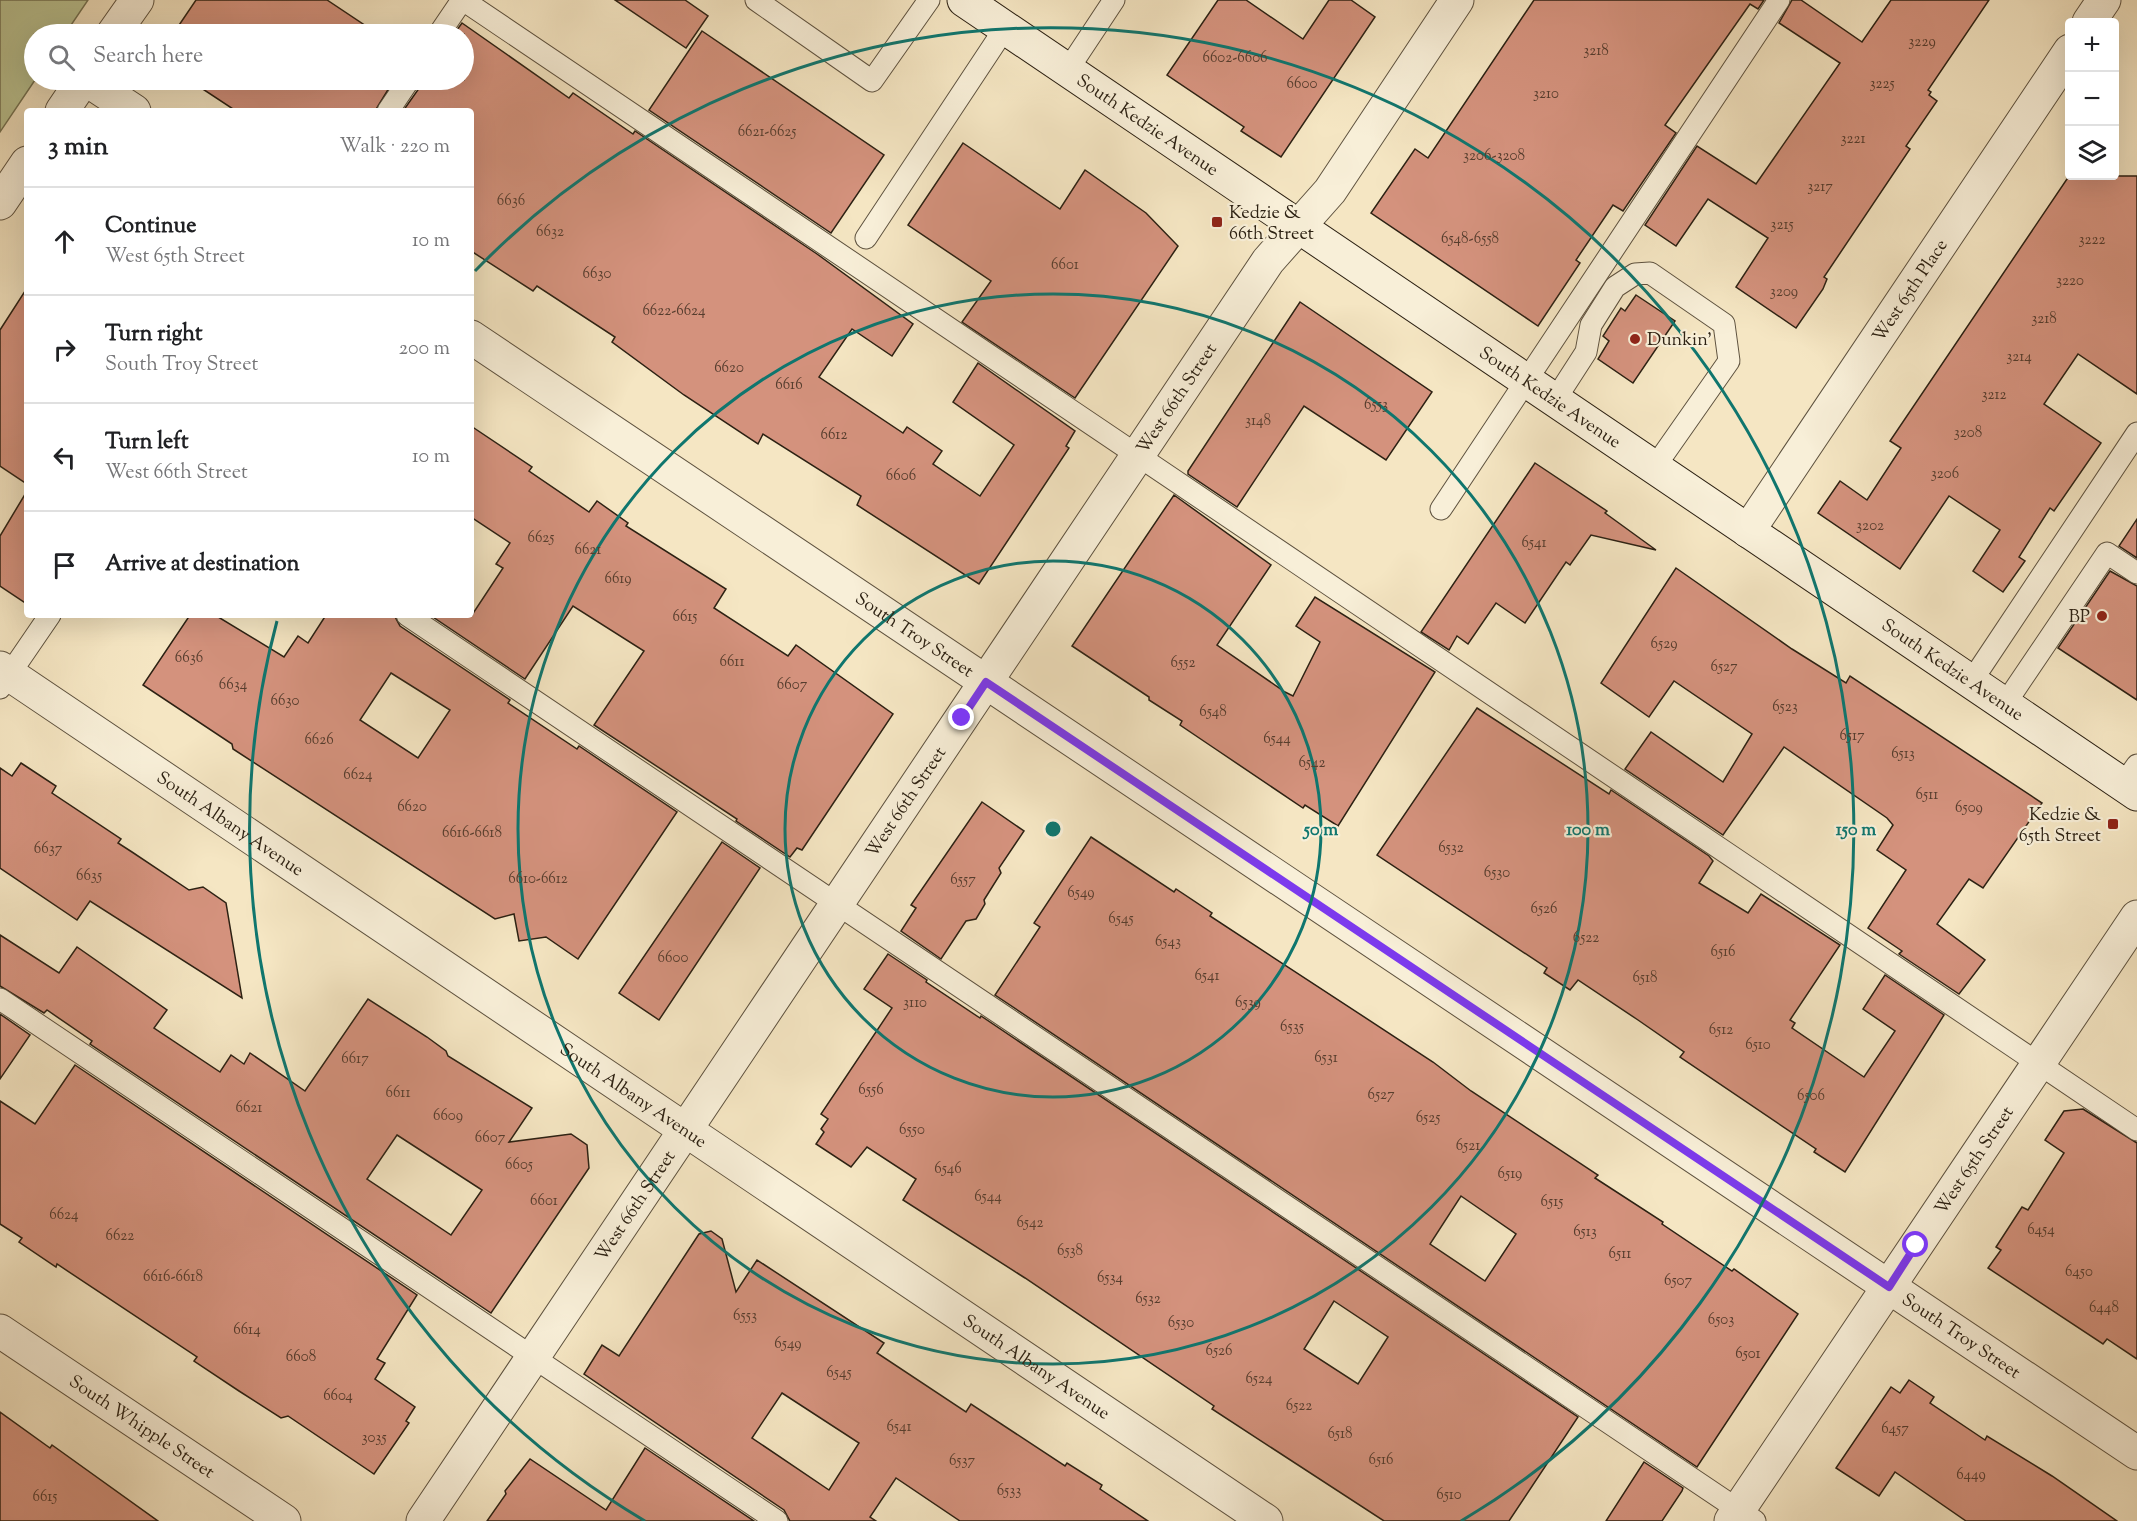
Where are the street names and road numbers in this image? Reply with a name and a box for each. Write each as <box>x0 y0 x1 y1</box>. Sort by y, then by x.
street label: South Kedzie Avenue <box>1070 69 1223 184</box>
street label: West 65th Place <box>1867 235 1955 348</box>
street label: West 66th Street <box>1131 339 1224 460</box>
street label: South Kedzie Avenue <box>1473 341 1625 456</box>
street label: South Troy Street <box>849 587 978 685</box>
street label: South Kedzie Avenue <box>1875 613 2028 728</box>
street label: West 66th Street <box>860 742 954 864</box>
street label: South Albany Avenue <box>151 766 308 884</box>
street label: South Albany Avenue <box>554 1038 711 1156</box>
street label: West 65th Street <box>1929 1102 2021 1221</box>
street label: West 66th Street <box>590 1146 683 1267</box>
street label: South Troy Street <box>1896 1288 2025 1386</box>
street label: South Albany Avenue <box>957 1309 1114 1427</box>
street label: South Whipple Street <box>63 1370 219 1486</box>

